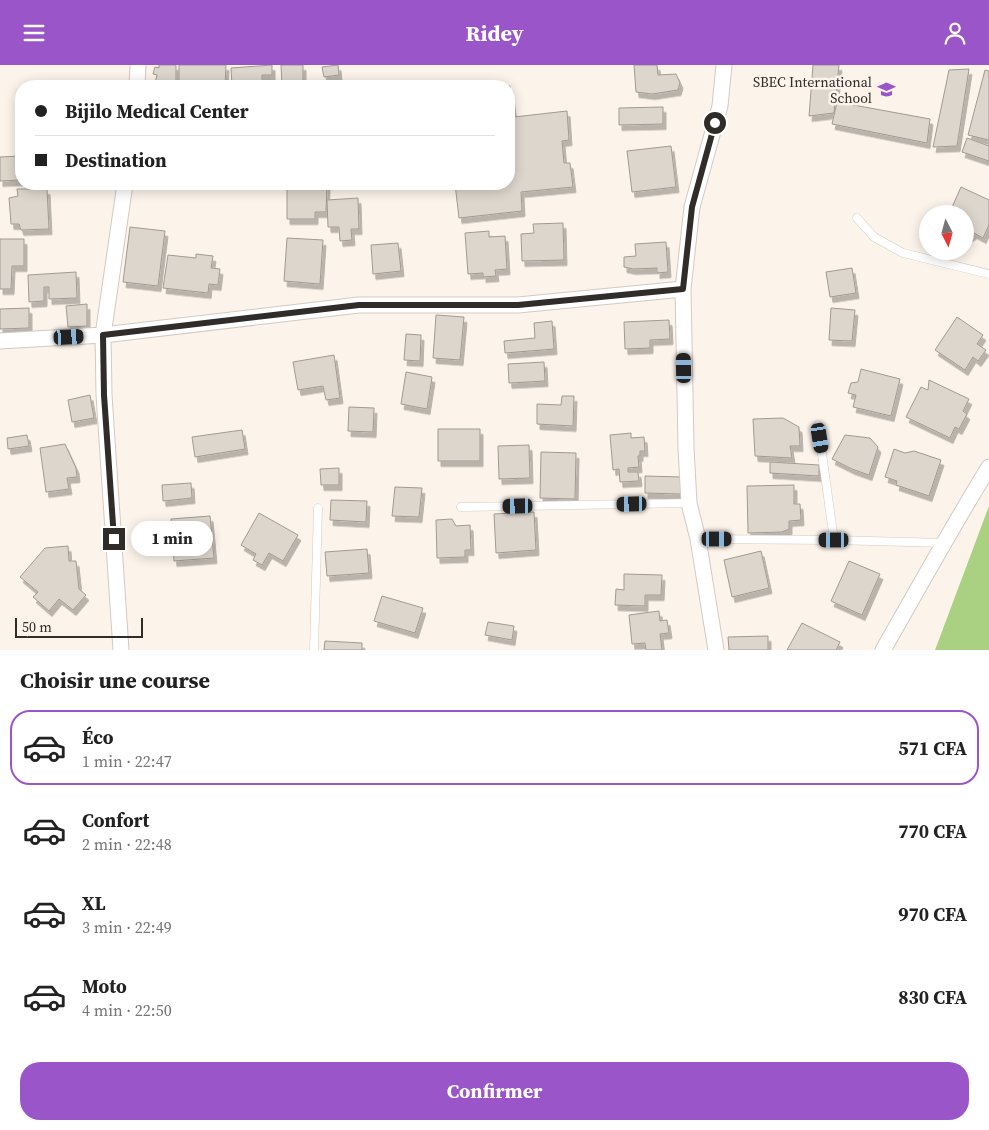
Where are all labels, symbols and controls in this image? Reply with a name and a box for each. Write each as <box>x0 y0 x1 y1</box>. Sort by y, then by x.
text: Ridey <box>465 18 524 48</box>
icon: menu <box>20 19 48 47</box>
icon: person <box>941 19 969 47</box>
place label: SBEC International School <box>753 72 872 108</box>
school or university icon: SBEC International School <box>876 80 896 100</box>
text: Bijilo Medical Center <box>65 98 249 124</box>
route start <box>704 112 726 134</box>
text: Destination <box>65 147 167 173</box>
north arrow <box>919 205 974 260</box>
map controls <box>919 205 974 260</box>
car <box>53 329 84 345</box>
car <box>676 353 691 383</box>
car <box>810 422 829 454</box>
car <box>616 496 647 512</box>
car <box>502 498 533 514</box>
callout: 1 min <box>132 521 214 557</box>
text: 1 min <box>151 527 193 549</box>
route end <box>103 528 125 550</box>
car <box>702 532 732 547</box>
car <box>819 533 849 548</box>
scale bar <box>15 615 142 638</box>
text: 50 m <box>22 617 52 637</box>
text: Choisir une course <box>20 665 210 695</box>
text: Éco <box>82 724 114 750</box>
icon: car <box>22 725 67 770</box>
text: 571 CFA <box>898 735 967 761</box>
text: 1 min · 22:47 <box>82 750 172 772</box>
text: Confort <box>82 807 149 833</box>
icon: car <box>22 808 67 853</box>
text: 770 CFA <box>898 818 967 844</box>
text: 2 min · 22:48 <box>82 833 172 855</box>
text: XL <box>82 890 105 916</box>
icon: car <box>22 891 67 936</box>
text: 970 CFA <box>898 901 967 927</box>
text: 3 min · 22:49 <box>82 916 172 938</box>
text: Moto <box>82 973 127 999</box>
icon: car <box>22 974 67 1019</box>
text: 830 CFA <box>898 984 967 1010</box>
text: 4 min · 22:50 <box>82 999 172 1021</box>
button: Confirmer <box>20 1062 969 1120</box>

